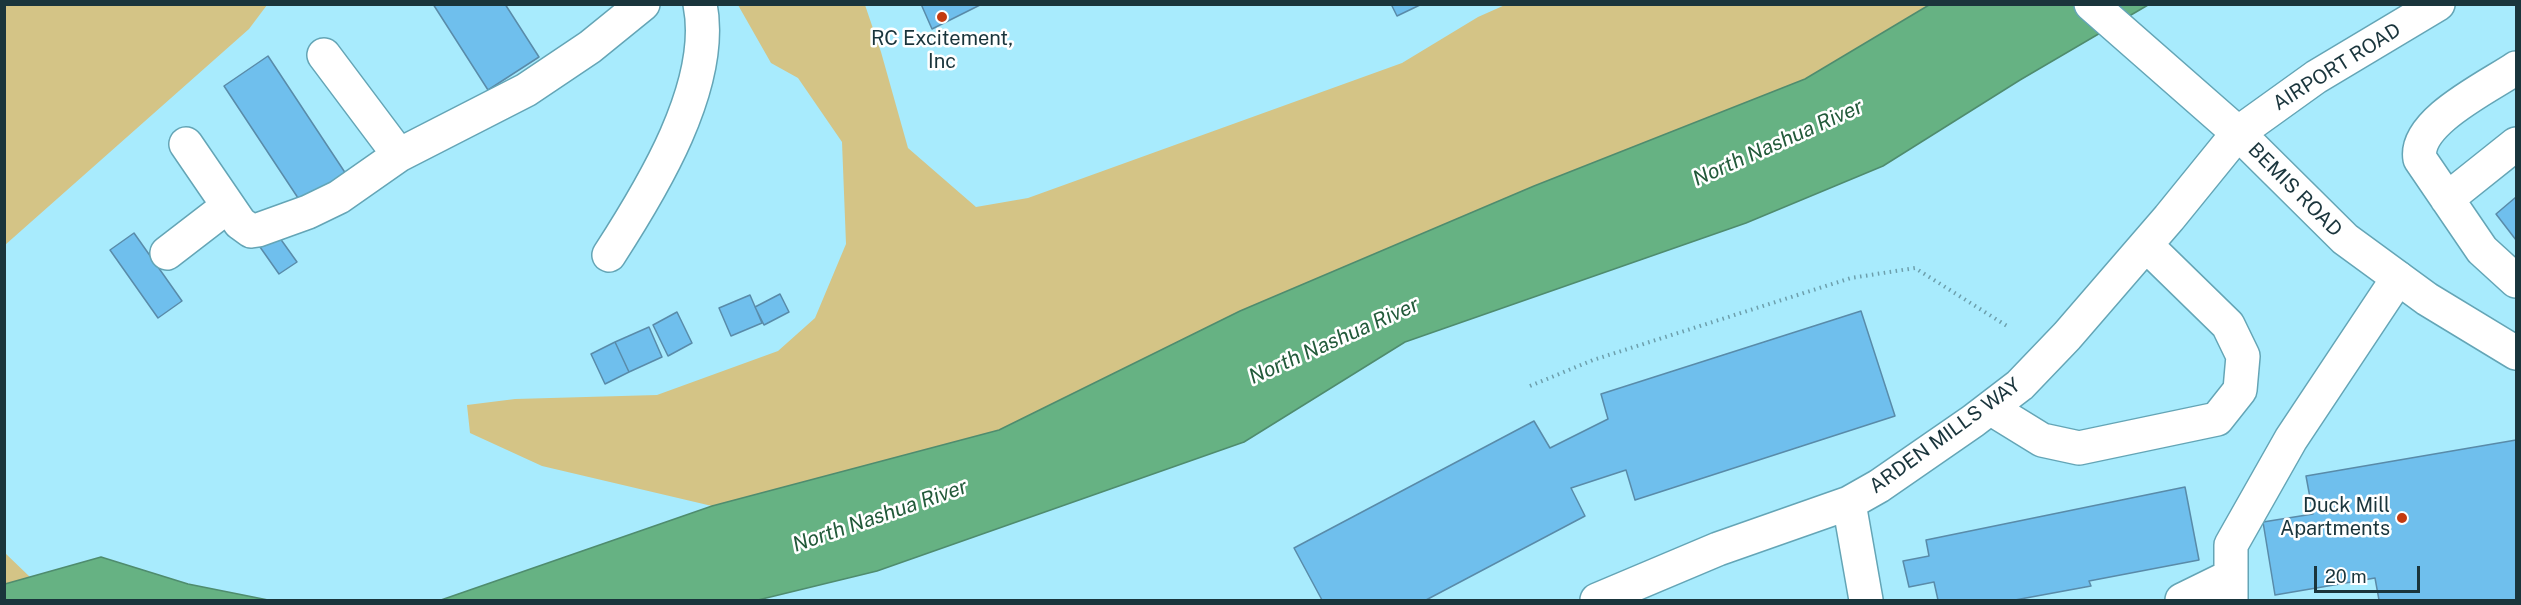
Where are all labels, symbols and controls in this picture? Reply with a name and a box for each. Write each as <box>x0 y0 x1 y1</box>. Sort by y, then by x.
marker: RC Excitement, Inc <box>935 10 949 24</box>
street label: AIRPORT ROAD <box>2269 18 2405 116</box>
place label: RC Excitement, Inc <box>871 27 1013 74</box>
water label: North Nashua River <box>1689 94 1867 192</box>
street label: BEMIS ROAD <box>2243 138 2347 242</box>
water label: North Nashua River <box>1245 292 1423 390</box>
street label: ARDEN MILLS WAY <box>1865 373 2025 499</box>
water label: North Nashua River <box>789 474 971 558</box>
place label: Duck Mill Apartments <box>2280 494 2390 541</box>
marker: Duck Mill Apartments <box>2395 511 2409 525</box>
scale bar <box>2317 554 2424 592</box>
text: 20 m <box>2325 566 2367 587</box>

